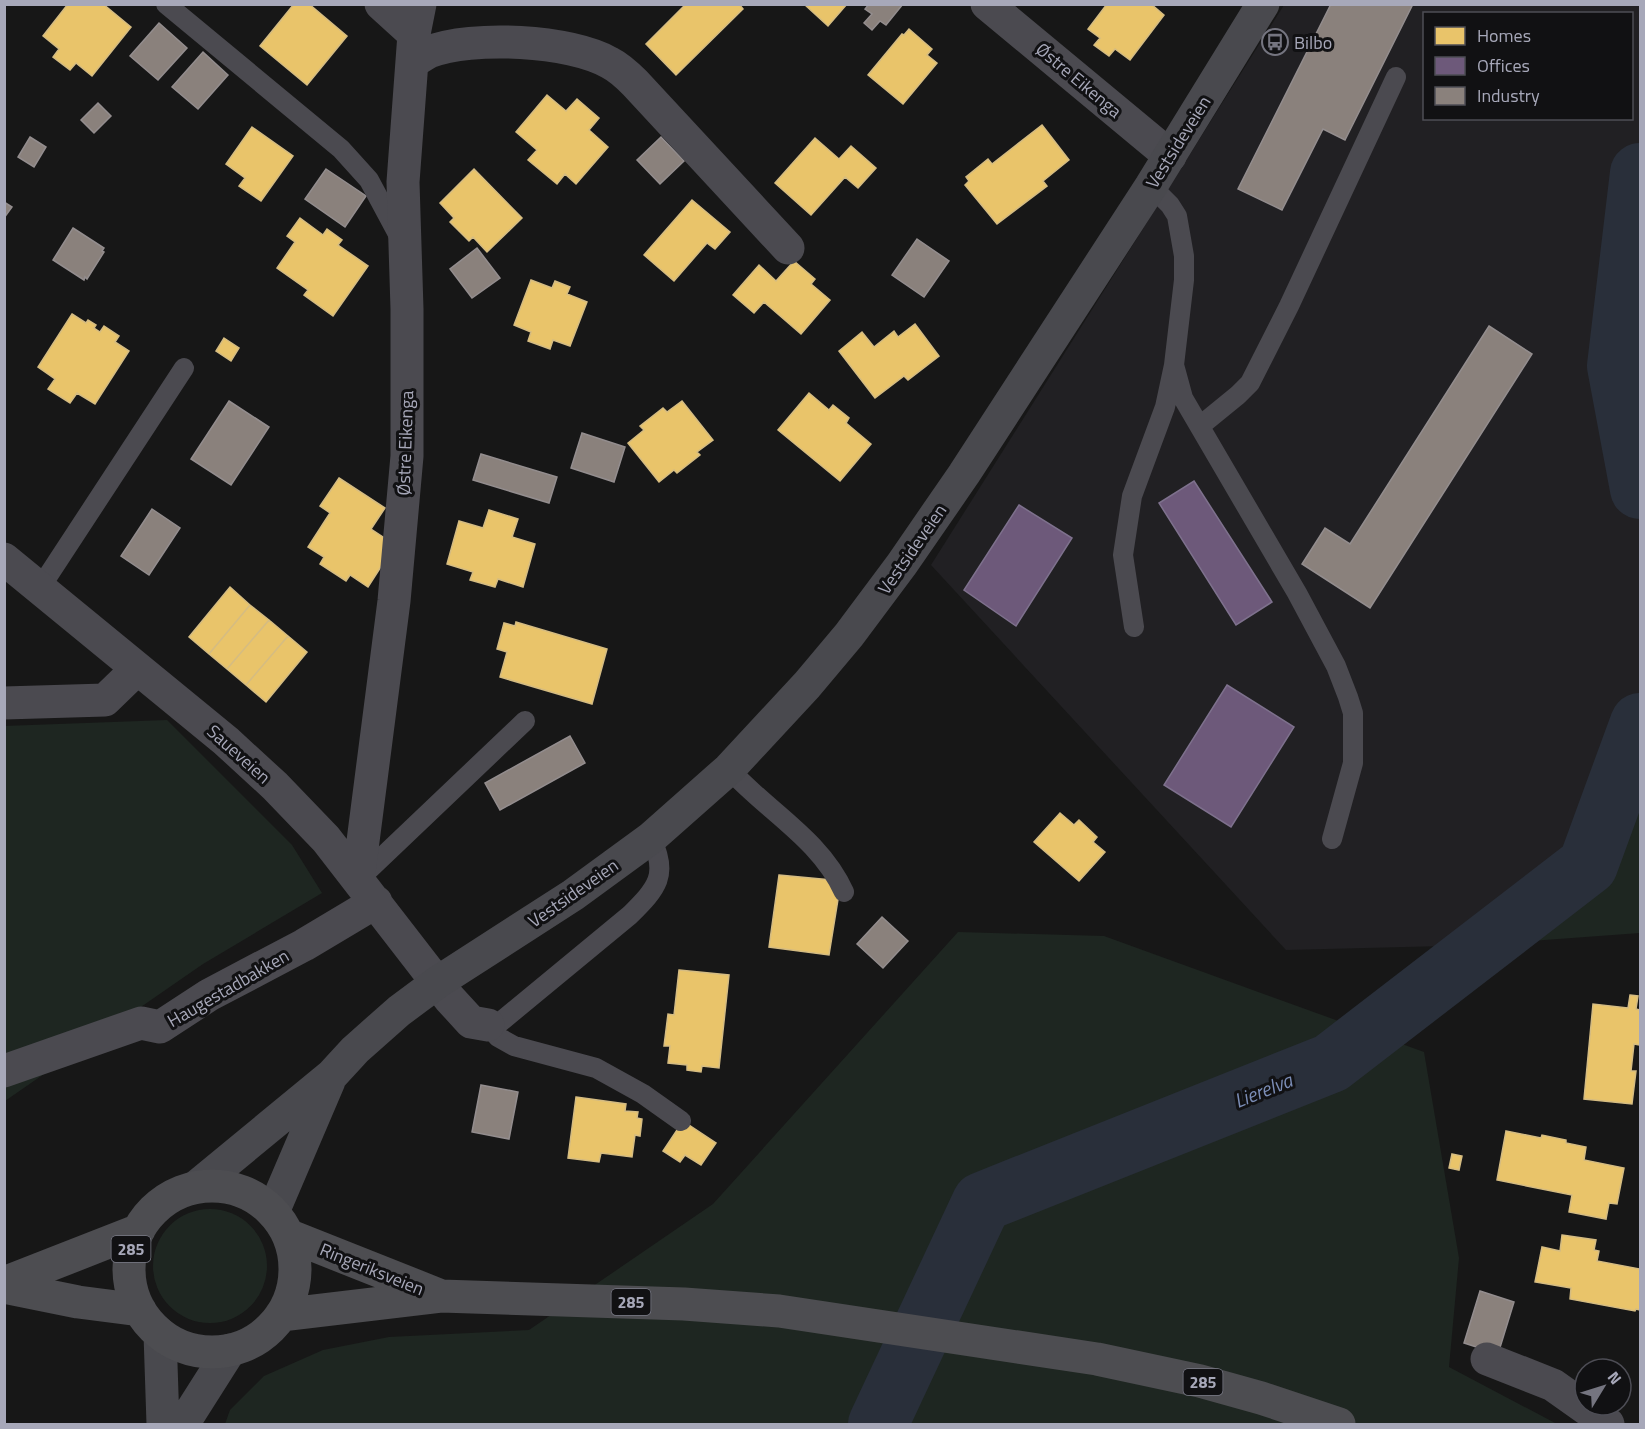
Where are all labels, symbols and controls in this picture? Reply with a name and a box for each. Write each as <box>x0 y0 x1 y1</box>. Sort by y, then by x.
legend <box>1423 12 1633 120</box>
text: Homes <box>1477 22 1531 49</box>
bus stop icon: Bilbo <box>1260 27 1290 57</box>
place label: Bilbo <box>1294 29 1332 56</box>
street label: Østre Eikenga <box>1030 36 1128 124</box>
text: Offices <box>1477 52 1530 79</box>
text: Industry <box>1477 82 1540 109</box>
street label: Vestsideveien <box>1139 90 1217 194</box>
street label: Østre Eikenga <box>390 390 420 496</box>
street label: Vestsideveien <box>871 498 953 600</box>
street label: Saueveien <box>201 718 277 790</box>
street label: Vestsideveien <box>522 852 624 934</box>
street label: Haugestadbakken <box>162 942 294 1034</box>
water label: Lierelva <box>1229 1064 1298 1116</box>
road number: 285 <box>112 1236 150 1262</box>
street label: Ringeriksveien <box>316 1236 428 1302</box>
road number: 285 <box>612 1289 650 1315</box>
north arrow <box>1573 1357 1633 1417</box>
text: N <box>1602 1366 1628 1390</box>
road number: 285 <box>1184 1369 1222 1395</box>

